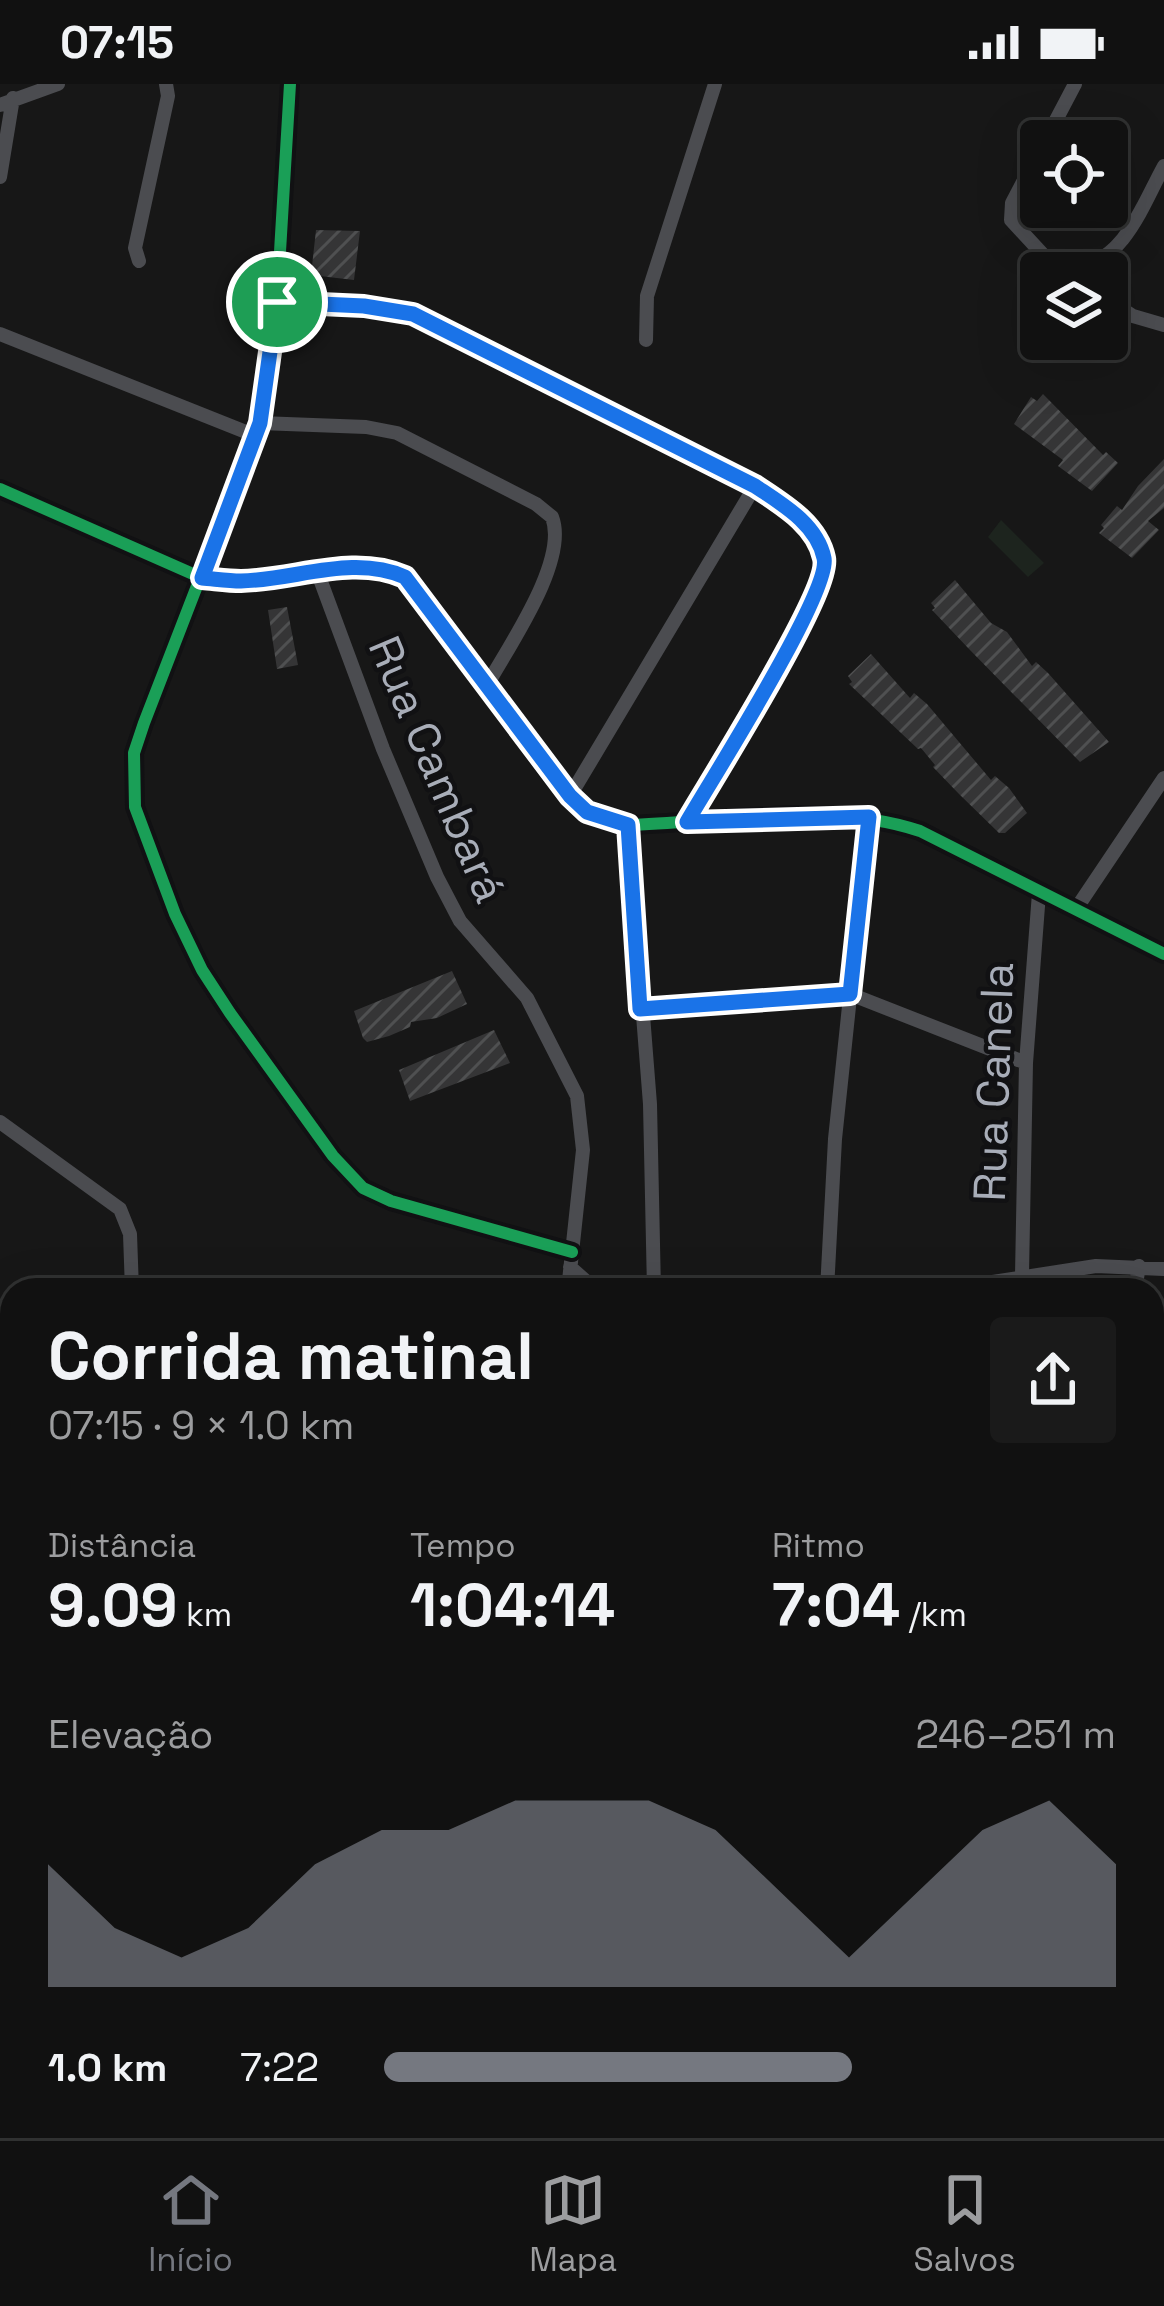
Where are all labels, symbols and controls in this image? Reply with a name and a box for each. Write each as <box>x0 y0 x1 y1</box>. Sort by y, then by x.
text: 07:15 <box>60 14 174 71</box>
map controls <box>1020 120 1128 360</box>
button: locate <box>1020 120 1128 228</box>
pin <box>226 251 328 353</box>
button: layers <box>1020 252 1128 360</box>
icon: arrive <box>244 269 310 335</box>
street label: Rua Cambará <box>356 627 519 911</box>
street label: Rua Canela <box>961 961 1026 1203</box>
text: Corrida matinal <box>48 1314 534 1398</box>
button: share <box>990 1317 1116 1443</box>
text: 07:15 · 9 × 1.0 km <box>48 1401 354 1450</box>
text: Distância <box>48 1525 196 1567</box>
text: Tempo <box>410 1525 516 1567</box>
text: Ritmo <box>772 1525 865 1567</box>
text: 9.09 <box>48 1567 178 1644</box>
text: 1:04:14 <box>410 1567 615 1644</box>
text: 7:04 <box>772 1567 900 1644</box>
text: km <box>178 1594 232 1636</box>
text: /km <box>900 1594 967 1636</box>
text: Elevação <box>48 1710 213 1759</box>
text: 246–251 m <box>916 1710 1116 1759</box>
text: 1.0 km <box>48 2043 167 2092</box>
text: 7:22 <box>240 2043 319 2092</box>
tab: Início <box>148 2167 233 2281</box>
tab: Mapa <box>529 2167 617 2281</box>
tab: Salvos <box>914 2167 1016 2281</box>

